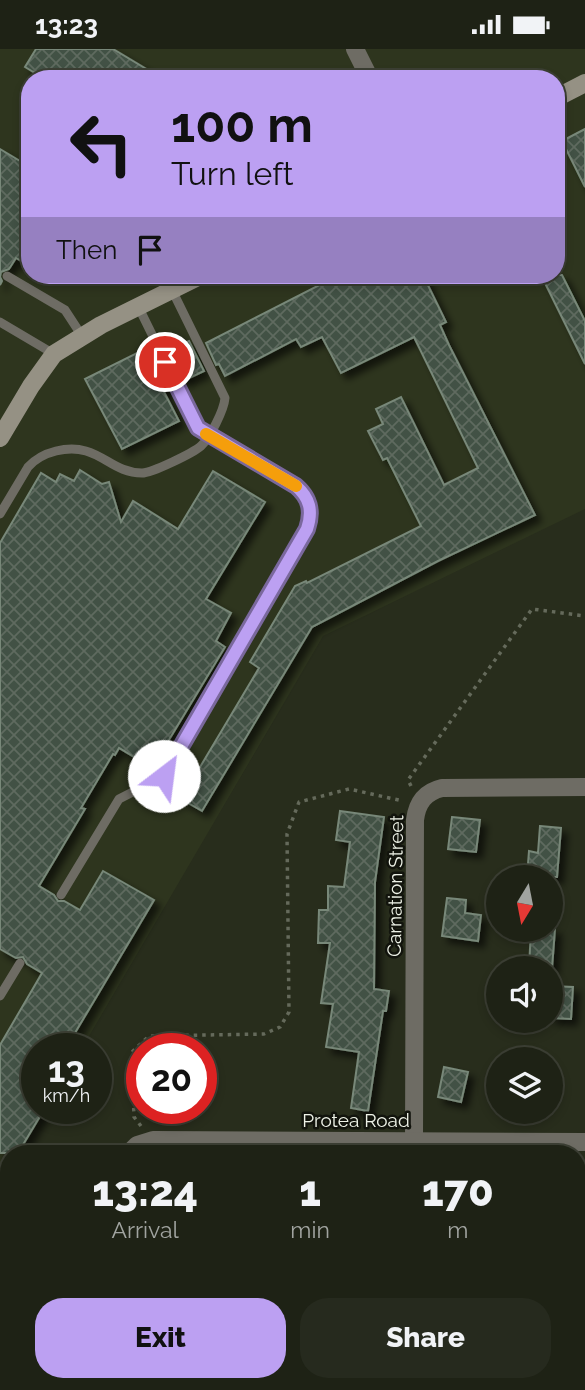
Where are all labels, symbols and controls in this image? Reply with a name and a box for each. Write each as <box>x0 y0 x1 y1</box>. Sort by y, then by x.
text: 13:23 <box>35 10 98 40</box>
text: 100 m <box>171 96 313 153</box>
icon: left <box>56 98 147 189</box>
text: Turn left <box>171 155 293 192</box>
icon: arrive <box>131 231 169 269</box>
text: Then <box>56 235 117 265</box>
pin <box>135 332 195 392</box>
icon: arrive <box>146 343 184 381</box>
position arrow <box>127 739 201 813</box>
street label: Carnation Street <box>383 814 407 957</box>
north arrow <box>486 865 564 941</box>
map controls <box>486 865 563 1124</box>
button: sound <box>486 956 563 1033</box>
speed limit sign: 20 <box>126 1033 217 1124</box>
button: layers <box>486 1047 563 1124</box>
text: 13 <box>48 1049 85 1090</box>
text: km/h <box>43 1085 90 1106</box>
street label: Protea Road <box>302 1109 410 1131</box>
text: 13:24 <box>92 1167 198 1216</box>
text: 1 <box>299 1167 321 1216</box>
text: 170 <box>422 1167 494 1216</box>
text: Arrival <box>111 1216 179 1243</box>
text: min <box>290 1216 330 1243</box>
text: m <box>447 1216 468 1243</box>
button: Exit <box>35 1298 286 1378</box>
button: Share <box>300 1298 551 1378</box>

